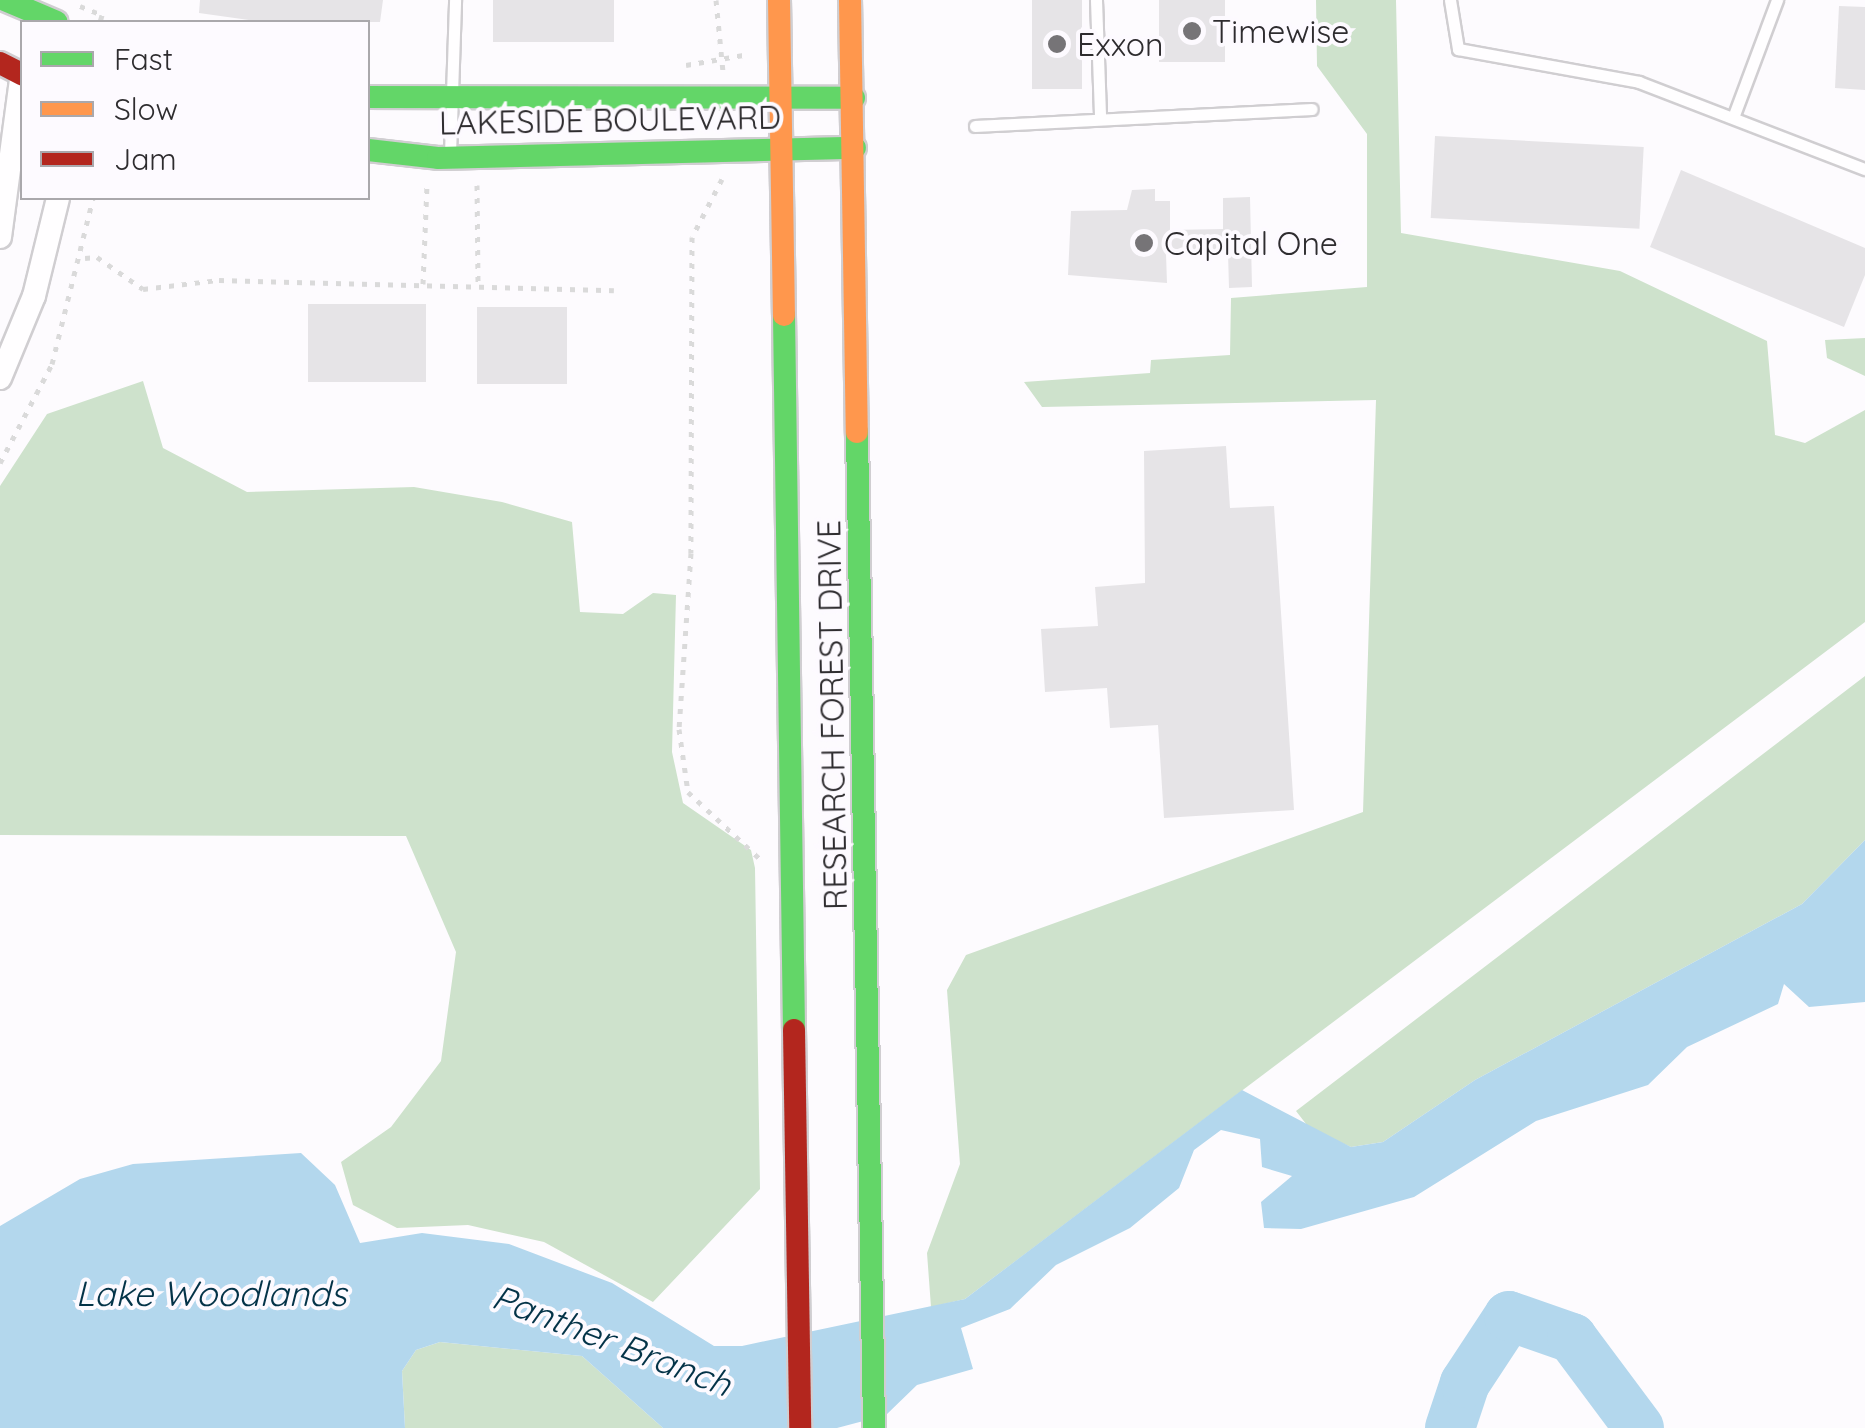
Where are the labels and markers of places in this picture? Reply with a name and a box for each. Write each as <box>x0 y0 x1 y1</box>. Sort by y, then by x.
place label: Timewise <box>1212 12 1349 50</box>
marker: Timewise <box>1181 20 1203 42</box>
place label: Exxon <box>1077 25 1164 63</box>
marker: Exxon <box>1046 33 1068 55</box>
place label: Capital One <box>1164 224 1338 262</box>
marker: Capital One <box>1133 232 1155 254</box>

